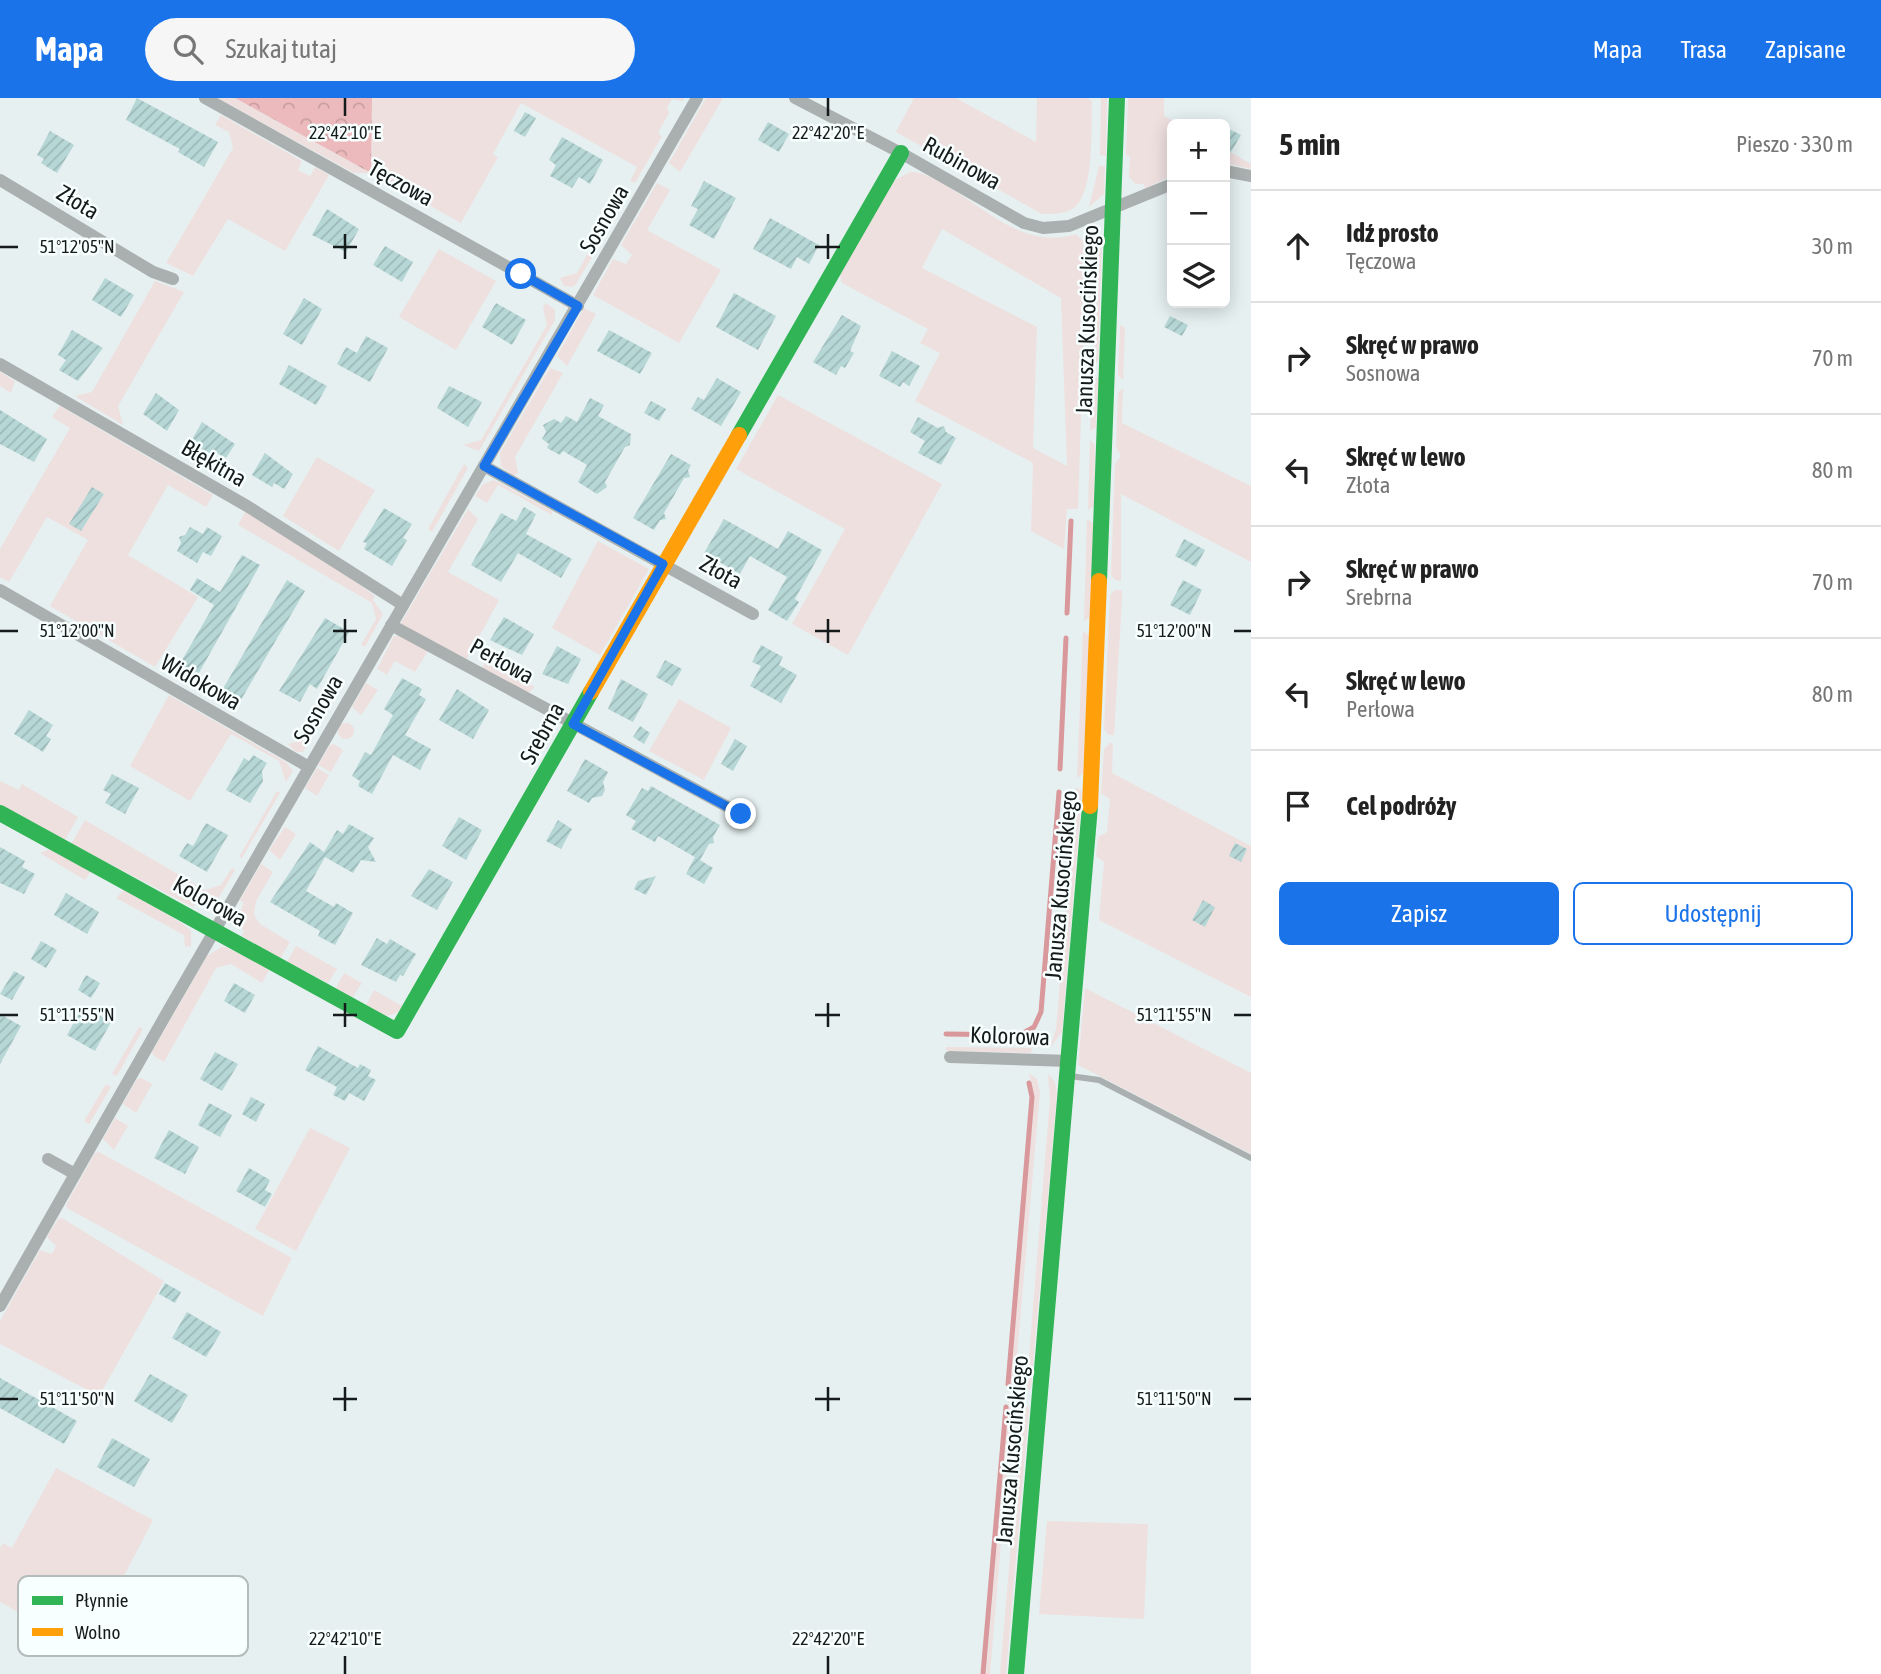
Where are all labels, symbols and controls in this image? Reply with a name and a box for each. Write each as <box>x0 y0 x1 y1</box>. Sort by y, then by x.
search box <box>145 18 635 81</box>
text: Mapa <box>35 30 103 68</box>
icon: search <box>169 30 207 68</box>
text: Szukaj tutaj <box>225 34 337 64</box>
text: Mapa <box>1593 36 1642 63</box>
text: Trasa <box>1680 36 1727 63</box>
text: Zapisane <box>1765 36 1846 63</box>
map controls <box>1167 119 1230 308</box>
button: + <box>1167 119 1230 182</box>
text: 22°42'10"E <box>309 122 381 143</box>
text: 22°42'20"E <box>792 122 864 143</box>
text: 5 min <box>1279 127 1340 161</box>
street label: Rubinowa <box>919 131 1005 195</box>
text: Pieszo · 330 m <box>1736 131 1853 157</box>
street label: Tęczowa <box>364 155 438 211</box>
street label: Złota <box>52 179 104 225</box>
street label: Sosnowa <box>574 180 634 258</box>
button: − <box>1167 182 1230 245</box>
text: Idź prosto <box>1346 218 1439 248</box>
street label: Janusza Kusocińskiego <box>1071 225 1103 415</box>
icon: ahead <box>1279 227 1317 265</box>
text: 30 m <box>1812 233 1853 259</box>
text: 51°12'05"N <box>39 236 115 257</box>
button: layers <box>1167 245 1230 308</box>
text: Tęczowa <box>1346 248 1416 274</box>
route start <box>505 258 536 289</box>
text: Skręć w prawo <box>1346 330 1479 360</box>
icon: right <box>1279 339 1317 377</box>
text: 70 m <box>1812 345 1853 371</box>
text: Sosnowa <box>1346 360 1421 386</box>
street label: Błękitna <box>177 434 251 492</box>
text: Skręć w lewo <box>1346 442 1466 472</box>
icon: left <box>1279 451 1317 489</box>
text: 80 m <box>1812 457 1853 483</box>
text: Złota <box>1346 472 1390 498</box>
street label: Złota <box>695 550 747 594</box>
text: Skręć w prawo <box>1346 554 1479 584</box>
icon: right <box>1279 563 1317 601</box>
text: 70 m <box>1812 569 1853 595</box>
text: Srebrna <box>1346 584 1412 610</box>
text: 51°12'00"N <box>39 620 115 641</box>
text: 51°12'00"N <box>1136 620 1212 641</box>
street label: Perłowa <box>466 633 538 689</box>
street label: Widokowa <box>156 649 246 715</box>
text: Skręć w lewo <box>1346 666 1466 696</box>
street label: Sosnowa <box>288 670 348 748</box>
icon: left <box>1279 675 1317 713</box>
text: 80 m <box>1812 681 1853 707</box>
text: Perłowa <box>1346 696 1415 722</box>
street label: Srebrna <box>515 698 569 768</box>
icon: arrive <box>1279 787 1317 825</box>
street label: Janusza Kusocińskiego <box>1040 789 1082 981</box>
text: Cel podróży <box>1346 791 1457 821</box>
route end <box>725 798 756 829</box>
street label: Kolorowa <box>169 870 251 932</box>
button: Zapisz <box>1279 882 1559 945</box>
button: Udostępnij <box>1573 882 1853 945</box>
text: 51°11'55"N <box>39 1004 115 1025</box>
text: 51°11'55"N <box>1136 1004 1212 1025</box>
street label: Kolorowa <box>970 1022 1050 1050</box>
street label: Janusza Kusocińskiego <box>991 1354 1033 1546</box>
text: 51°11'50"N <box>39 1388 115 1409</box>
text: 51°11'50"N <box>1136 1388 1212 1409</box>
legend <box>18 1576 248 1656</box>
text: Płynnie <box>75 1589 128 1611</box>
text: Wolno <box>75 1621 120 1643</box>
text: 22°42'10"E <box>309 1628 381 1649</box>
text: 22°42'20"E <box>792 1628 864 1649</box>

